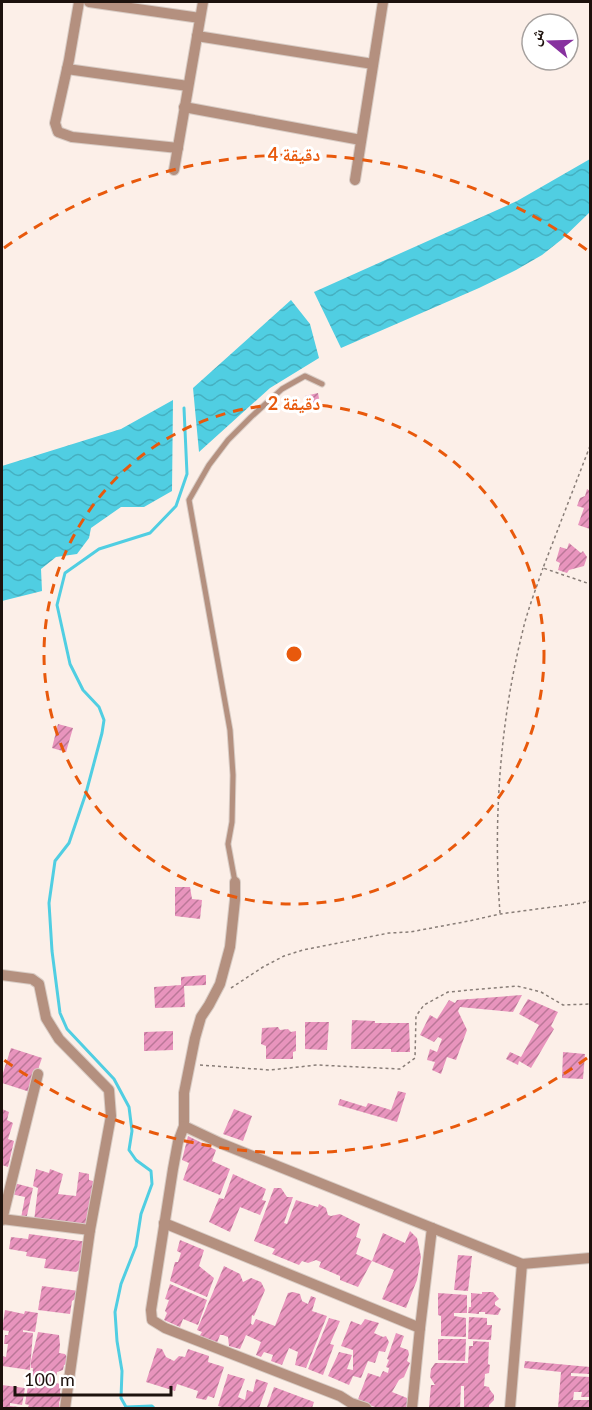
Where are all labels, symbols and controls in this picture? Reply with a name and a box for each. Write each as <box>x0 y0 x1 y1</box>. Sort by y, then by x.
north arrow <box>520 12 580 72</box>
text: ش <box>524 26 548 48</box>
text: 4 دقيقة <box>268 143 320 165</box>
text: 2 دقيقة <box>268 392 320 414</box>
centre of rings <box>284 644 304 664</box>
scale bar <box>15 1359 171 1397</box>
text: 100 m <box>24 1368 75 1390</box>

